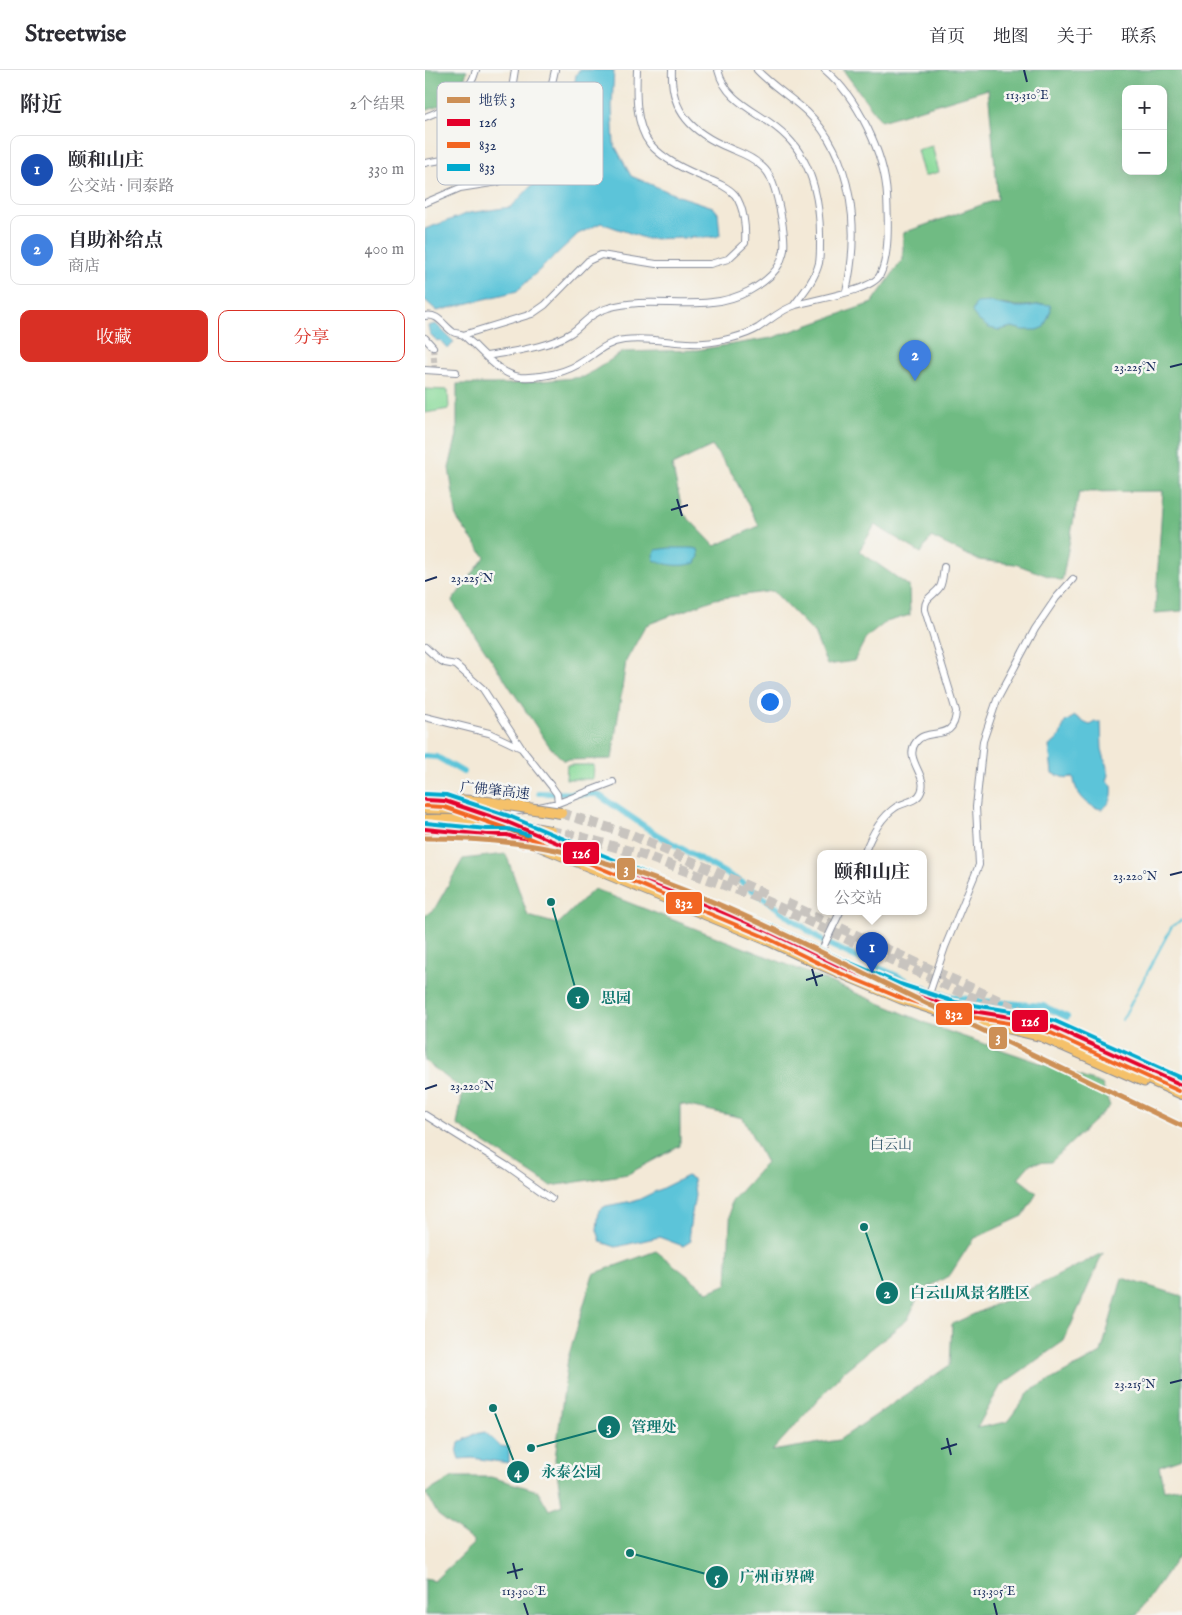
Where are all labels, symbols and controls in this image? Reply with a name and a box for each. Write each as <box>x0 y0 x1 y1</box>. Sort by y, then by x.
text: Streetwise <box>25 19 126 50</box>
text: 首页 <box>929 26 965 49</box>
text: 地图 <box>993 26 1029 49</box>
text: 关于 <box>1057 26 1093 49</box>
text: 联系 <box>1121 26 1157 49</box>
legend <box>437 82 603 185</box>
map controls <box>1122 85 1167 175</box>
button: + <box>1122 85 1167 130</box>
text: 113.310°E <box>1006 88 1048 103</box>
text: 附近 <box>20 92 62 119</box>
text: 地铁 3 <box>479 92 515 110</box>
text: 2个结果 <box>349 95 405 115</box>
text: 126 <box>479 114 498 132</box>
button: − <box>1122 130 1167 175</box>
text: 832 <box>479 137 497 155</box>
text: 颐和山庄 <box>68 149 144 173</box>
text: 833 <box>479 159 495 177</box>
text: 1 <box>34 160 40 180</box>
text: 330 m <box>368 160 404 180</box>
text: 公交站 · 同泰路 <box>68 177 175 197</box>
text: 自助补给点 <box>68 229 163 253</box>
text: 2 <box>33 240 41 260</box>
text: 400 m <box>365 240 404 260</box>
text: 商店 <box>68 257 100 277</box>
button: 收藏 <box>20 310 208 362</box>
button: 分享 <box>218 310 405 362</box>
pin: 2 <box>899 340 931 381</box>
text: 23.225°N <box>1114 360 1157 375</box>
text: 23.225°N <box>451 571 494 586</box>
your location <box>757 689 783 715</box>
street label: 广佛肇高速 <box>459 778 531 804</box>
line badge: 126 <box>562 841 600 865</box>
text: 126 <box>572 845 591 863</box>
popup <box>817 850 927 915</box>
line badge: 3 <box>616 857 636 881</box>
text: 3 <box>623 861 629 879</box>
text: 颐和山庄 <box>834 861 910 885</box>
text: 23.220°N <box>1113 869 1158 884</box>
text: 公交站 <box>834 889 882 909</box>
line badge: 832 <box>665 891 703 915</box>
text: 832 <box>675 895 693 913</box>
pin: 1 <box>856 932 888 973</box>
callout: 思园 <box>566 983 641 1013</box>
text: 1 <box>575 989 581 1008</box>
text: 思园 <box>601 989 631 1008</box>
line badge: 832 <box>935 1002 973 1026</box>
text: 832 <box>945 1006 963 1024</box>
line badge: 126 <box>1011 1009 1049 1033</box>
text: 126 <box>1021 1013 1040 1031</box>
line badge: 3 <box>988 1026 1008 1050</box>
text: 3 <box>995 1029 1001 1047</box>
text: 23.220°N <box>450 1079 495 1094</box>
park label: 白云山 <box>870 1136 912 1154</box>
callout: 白云山风景名胜区 <box>875 1278 1040 1308</box>
text: 2 <box>883 1284 891 1303</box>
text: 白云山风景名胜区 <box>910 1284 1030 1303</box>
text: 23.215°N <box>1114 1377 1156 1392</box>
callout: 管理处 <box>597 1412 687 1442</box>
text: 3 <box>606 1418 612 1437</box>
text: 管理处 <box>631 1418 677 1437</box>
callout: 永泰公园 <box>506 1457 611 1487</box>
text: 4 <box>514 1463 522 1482</box>
text: 永泰公园 <box>541 1463 601 1482</box>
callout: 广州市界碑 <box>705 1562 825 1592</box>
text: 5 <box>714 1568 720 1587</box>
text: 广州市界碑 <box>739 1568 815 1587</box>
text: 113.300°E <box>502 1584 546 1599</box>
text: 113.305°E <box>973 1584 1015 1599</box>

